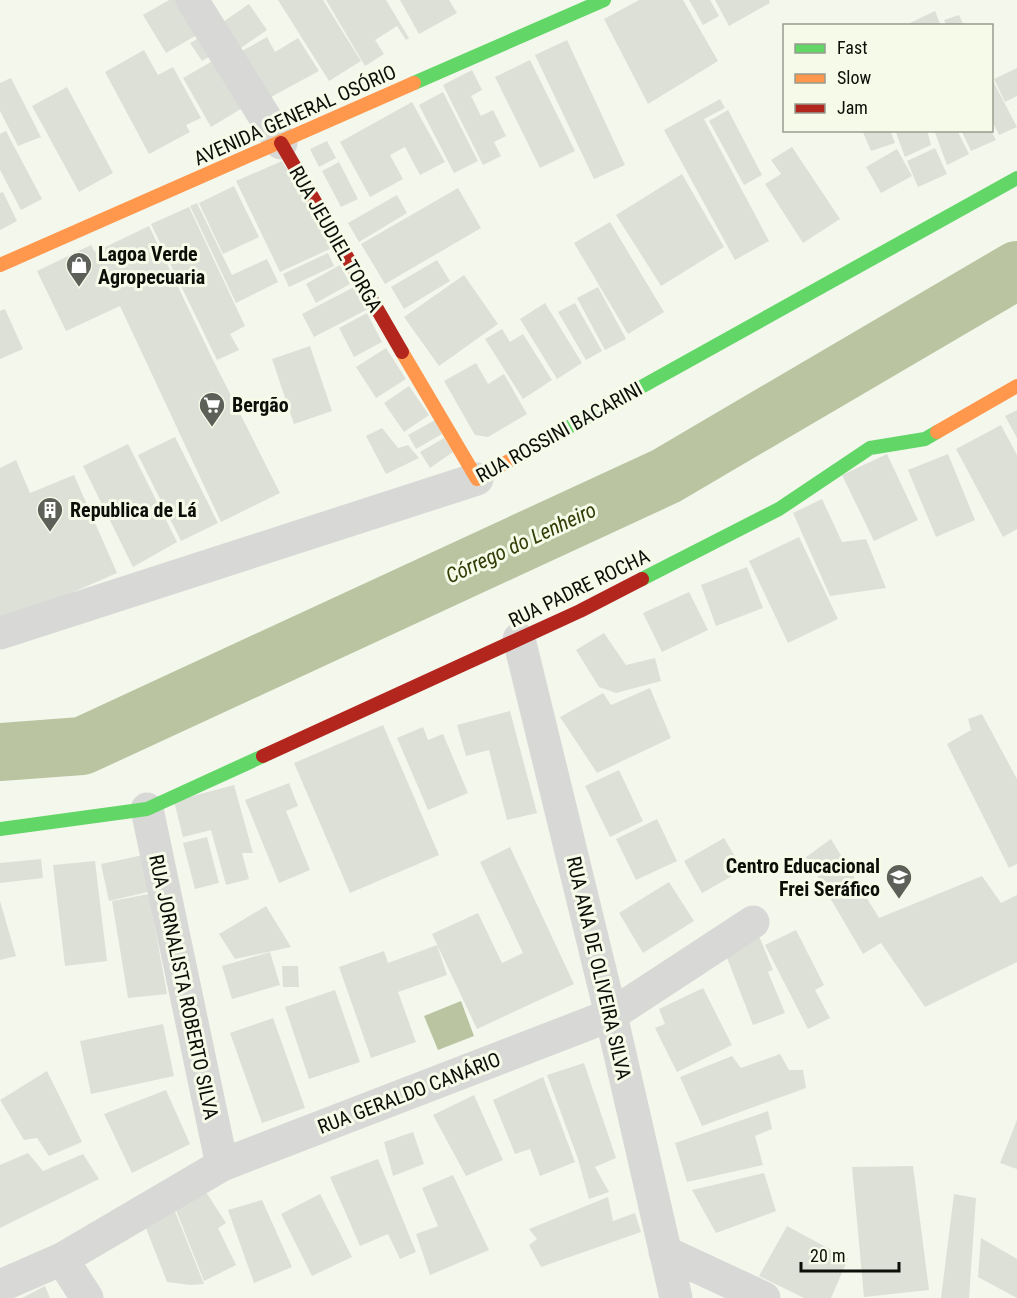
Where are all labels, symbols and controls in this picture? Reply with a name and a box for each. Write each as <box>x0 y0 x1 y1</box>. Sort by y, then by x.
legend <box>783 24 993 132</box>
text: Fast <box>837 37 868 58</box>
street label: AVENIDA GENERAL OSÓRIO <box>190 60 400 170</box>
text: Slow <box>837 67 872 88</box>
text: Jam <box>837 97 868 118</box>
street label: RUA JEUDIEL TORGA <box>284 162 388 317</box>
place label: Lagoa Verde Agropecuaria <box>98 242 205 289</box>
shop icon: Lagoa Verde Agropecuaria <box>64 250 94 288</box>
street label: RUA ROSSINI BACARINI <box>472 376 646 488</box>
supermarket icon: Bergão <box>197 390 227 428</box>
place label: Bergão <box>232 393 289 417</box>
building icon: Republica de Lá <box>35 495 65 533</box>
place label: Republica de Lá <box>70 498 197 522</box>
water label: Córrego do Lenheiro <box>442 498 600 588</box>
street label: RUA PADRE ROCHA <box>505 543 654 632</box>
street label: RUA JORNALISTA ROBERTO SILVA <box>144 852 224 1122</box>
street label: RUA ANA DE OLIVEIRA SILVA <box>562 854 637 1082</box>
place label: Centro Educacional Frei Seráfico <box>726 854 880 901</box>
school or university icon: Centro Educacional Frei Seráfico <box>884 862 914 900</box>
street label: RUA GERALDO CANÁRIO <box>314 1047 504 1139</box>
scale bar <box>801 1235 898 1273</box>
text: 20 m <box>810 1245 845 1266</box>

